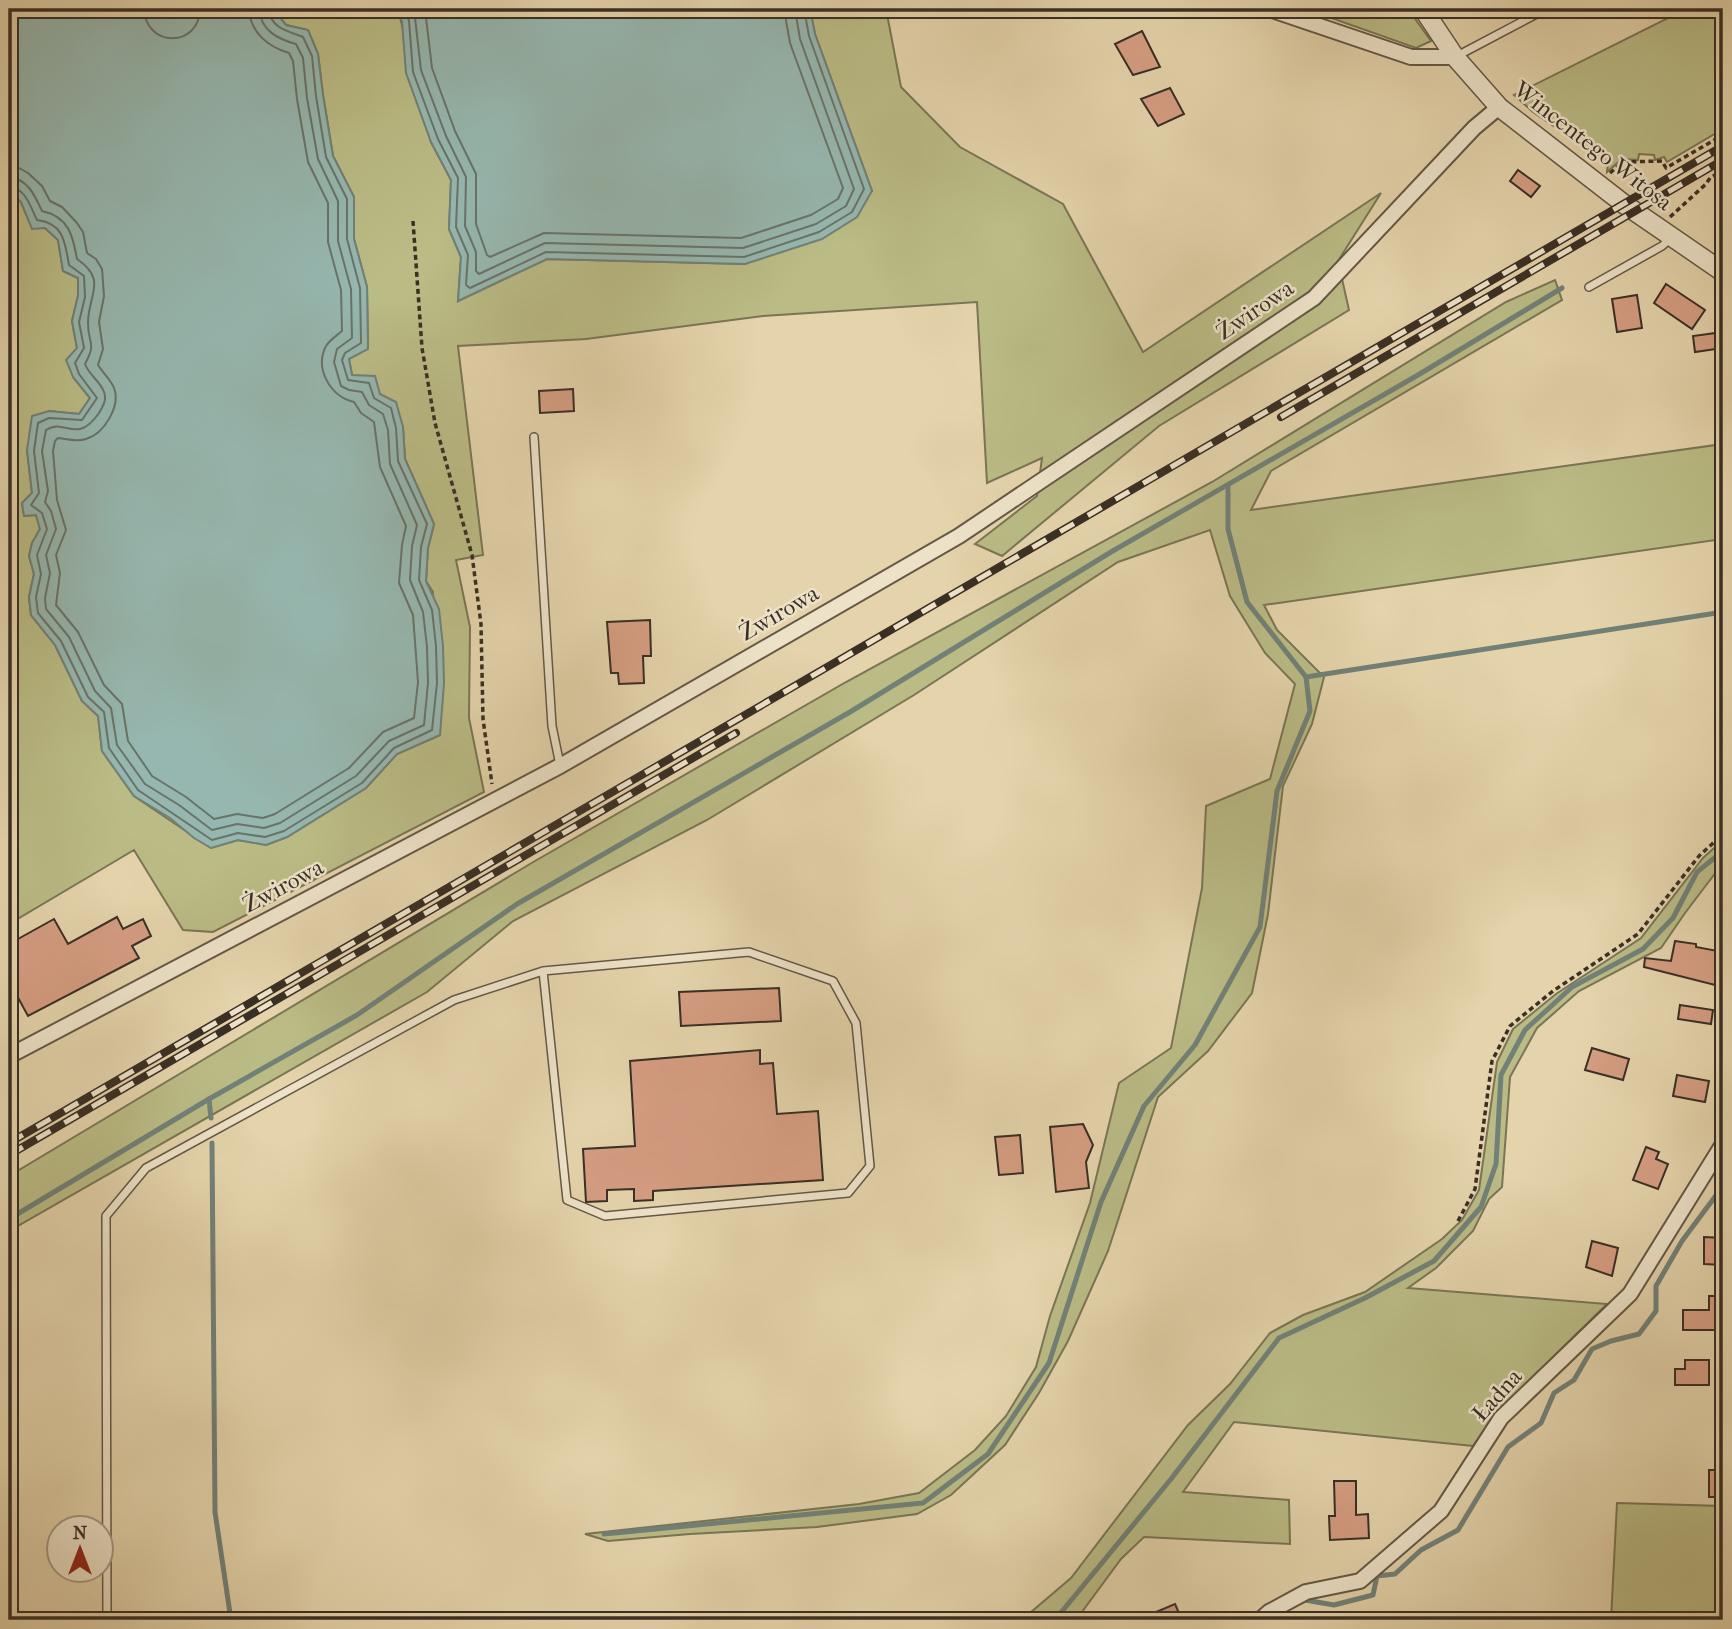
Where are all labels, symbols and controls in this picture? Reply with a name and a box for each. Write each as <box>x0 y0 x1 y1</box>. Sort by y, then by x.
street label: Wincentego Witosa <box>1508 75 1678 216</box>
street label: Żwirowa <box>1211 274 1299 346</box>
street label: Żwirowa <box>734 579 824 647</box>
street label: Żwirowa <box>238 853 328 918</box>
street label: Ładna <box>1467 1363 1528 1427</box>
north arrow <box>46 1514 116 1584</box>
text: N <box>73 1522 88 1544</box>

